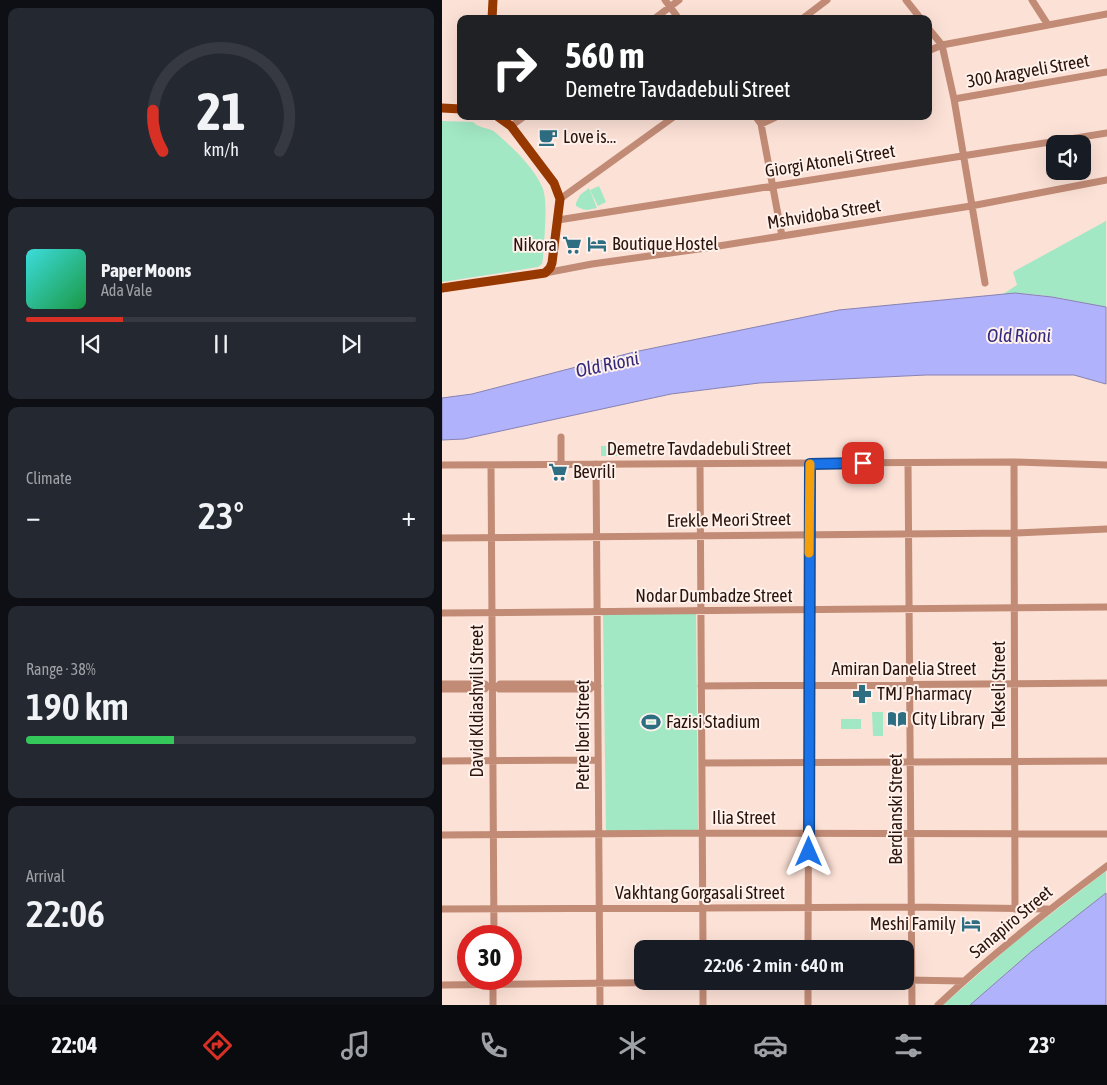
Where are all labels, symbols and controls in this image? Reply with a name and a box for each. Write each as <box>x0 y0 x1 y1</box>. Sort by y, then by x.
icon: right <box>482 35 547 100</box>
text: 560 m <box>565 35 644 75</box>
street label: 300 Aragveli Street <box>965 49 1091 92</box>
text: Demetre Tavdadebuli Street <box>565 76 790 102</box>
text: 21 <box>197 81 245 141</box>
cafe icon: Love is... <box>537 126 559 148</box>
place label: Love is... <box>563 126 616 147</box>
map controls <box>1046 135 1091 180</box>
button: sound <box>1046 135 1091 180</box>
text: km/h <box>203 139 239 160</box>
street label: Giorgi Atoneli Street <box>763 140 896 181</box>
street label: Mshvidoba Street <box>766 194 882 233</box>
hotel icon: Boutique Hostel <box>586 233 608 255</box>
place label: Boutique Hostel <box>612 233 718 254</box>
place label: Nikora <box>513 234 557 255</box>
supermarket icon: Nikora <box>561 234 583 256</box>
text: Paper Moons <box>101 259 191 281</box>
text: Ada Vale <box>101 281 152 299</box>
water label: Old Rioni <box>987 324 1051 346</box>
icon: previous <box>77 330 105 358</box>
icon: pause <box>207 330 235 358</box>
icon: next <box>337 330 365 358</box>
water label: Old Rioni <box>573 347 641 381</box>
street label: Demetre Tavdadebuli Street <box>607 438 791 459</box>
pin <box>842 442 884 484</box>
icon: arrive <box>849 449 877 477</box>
supermarket icon: Bevrili <box>547 461 569 483</box>
place label: Bevrili <box>573 461 615 482</box>
text: Climate <box>26 469 72 487</box>
text: 23° <box>198 494 244 537</box>
text: − <box>26 500 41 532</box>
text: + <box>401 500 416 532</box>
street label: Erekle Meori Street <box>667 508 791 531</box>
street label: Nodar Dumbadze Street <box>635 585 793 606</box>
street label: David Kldiashvili Street <box>466 625 487 777</box>
street label: Tekseli Street <box>988 641 1009 729</box>
street label: Amiran Danelia Street <box>831 658 977 679</box>
text: Range · 38% <box>26 660 96 678</box>
street label: Petre Iberi Street <box>572 680 593 790</box>
pharmacy icon: TMJ Pharmacy <box>851 683 873 705</box>
place label: TMJ Pharmacy <box>877 683 972 704</box>
text: 190 km <box>26 685 129 728</box>
library icon: City Library <box>886 708 908 730</box>
place label: City Library <box>912 708 985 729</box>
sports icon: Fazisi Stadium <box>640 711 662 733</box>
place label: Fazisi Stadium <box>666 711 760 732</box>
street label: Berdianski Street <box>885 753 906 865</box>
street label: Ilia Street <box>712 807 776 828</box>
position arrow <box>782 825 834 877</box>
text: Arrival <box>26 867 65 885</box>
street label: Sanapiro Street <box>965 881 1056 962</box>
street label: Vakhtang Gorgasali Street <box>615 882 785 903</box>
text: 22:06 <box>26 892 105 935</box>
place label: Meshi Family <box>870 913 956 934</box>
hotel icon: Meshi Family <box>960 913 982 935</box>
speed limit sign: 30 <box>457 925 522 990</box>
text: 22:06 · 2 min · 640 m <box>704 954 844 976</box>
icon: directions <box>200 1028 235 1063</box>
icon: music <box>338 1028 373 1063</box>
icon: phone <box>476 1028 511 1063</box>
icon: climate <box>615 1028 650 1063</box>
icon: car <box>753 1028 788 1063</box>
icon: filters <box>891 1028 926 1063</box>
text: 22:04 <box>52 1032 97 1058</box>
text: 23° <box>1029 1032 1055 1058</box>

